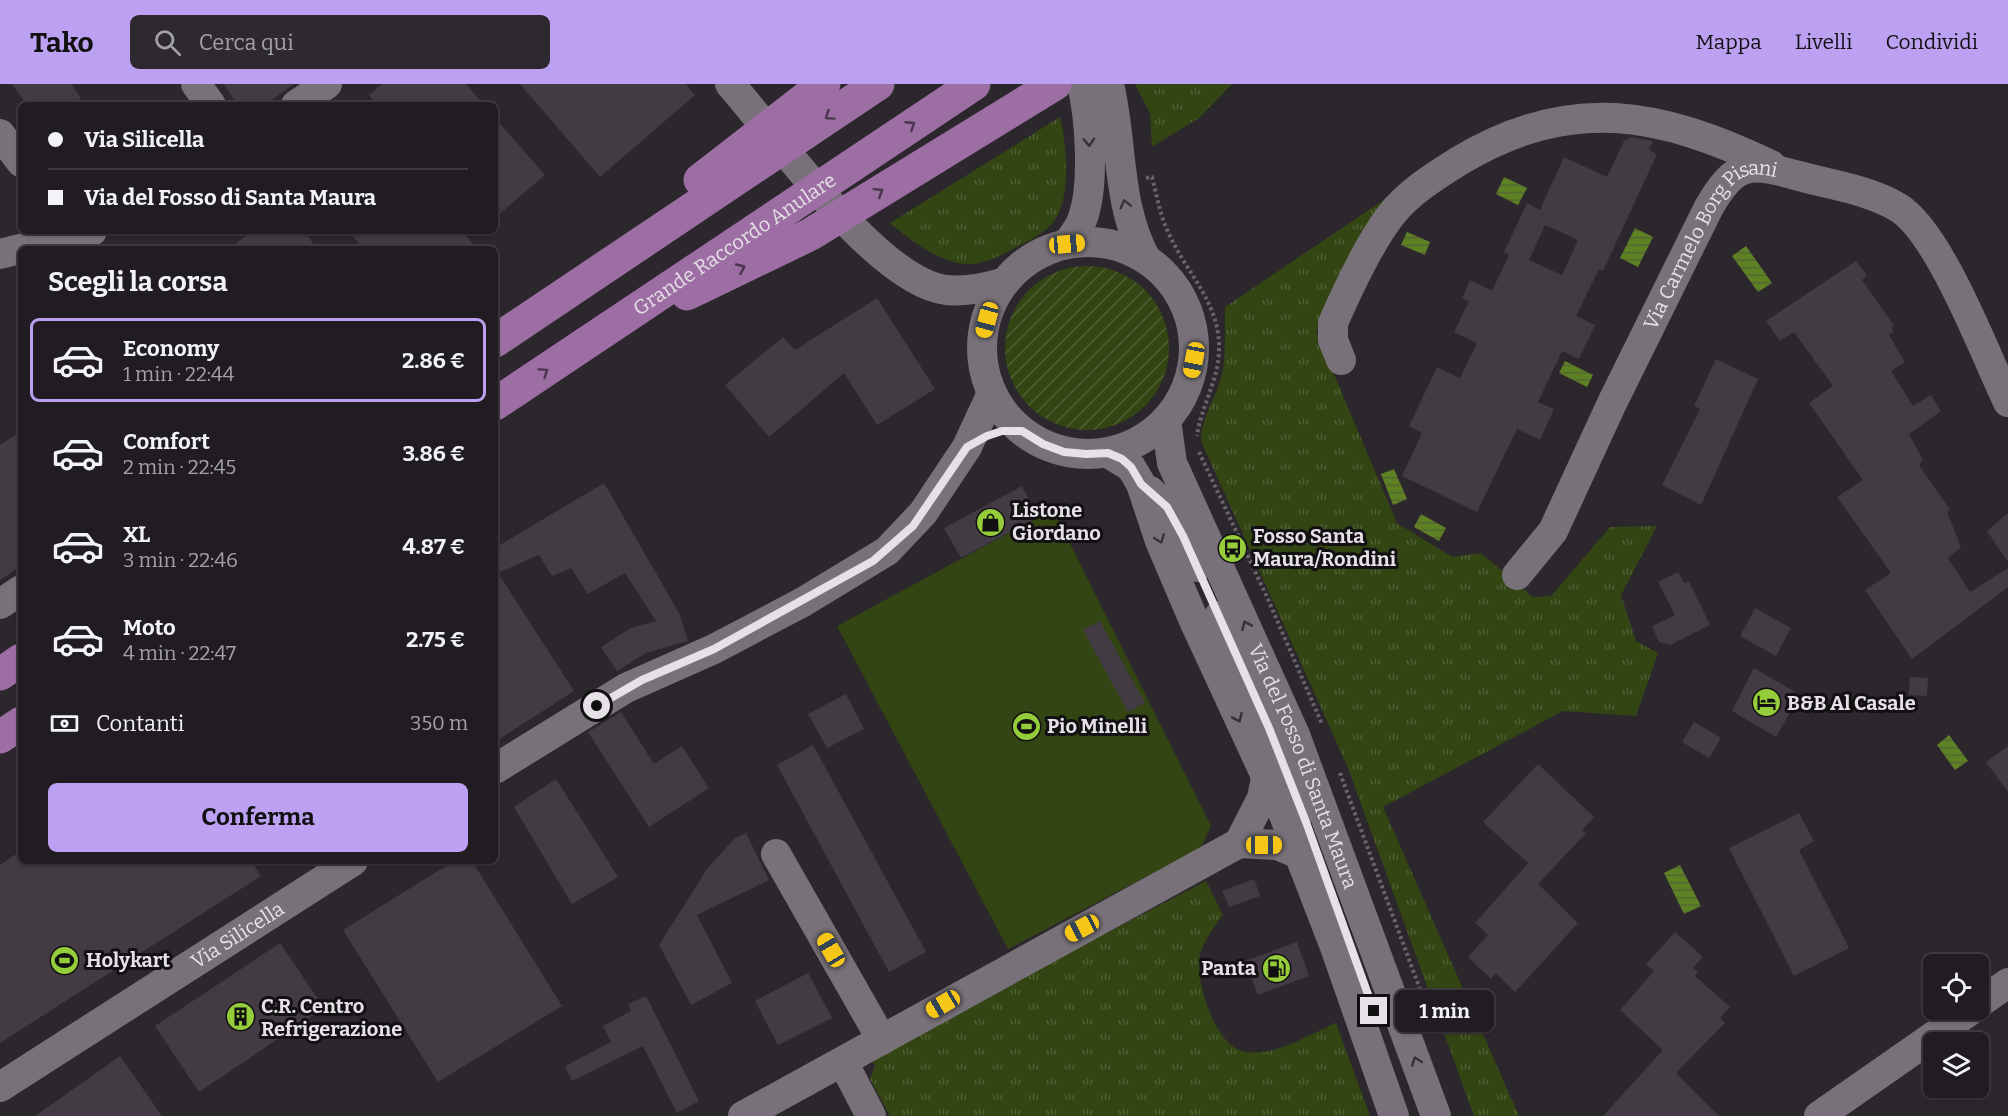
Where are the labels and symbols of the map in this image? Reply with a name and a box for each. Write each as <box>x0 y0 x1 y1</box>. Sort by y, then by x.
one-way arrow <box>825 109 835 121</box>
one-way arrow <box>904 122 915 133</box>
one-way arrow <box>1082 137 1095 146</box>
street label: Via Carmelo Borg Pisani <box>1638 155 1780 334</box>
street label: Grande Raccordo Anulare <box>628 168 840 320</box>
one-way arrow <box>873 188 883 200</box>
one-way arrow <box>1120 199 1133 209</box>
car <box>1048 233 1086 255</box>
one-way arrow <box>735 264 746 276</box>
car <box>974 300 1000 340</box>
car <box>1182 341 1206 379</box>
one-way arrow <box>537 368 548 379</box>
place label: Listone Giordano <box>1012 498 1101 545</box>
shop icon: Listone Giordano <box>975 506 1007 538</box>
place label: Fosso Santa Maura/Rondini <box>1253 524 1397 571</box>
bus stop icon: Fosso Santa Maura/Rondini <box>1216 532 1248 564</box>
one-way arrow <box>1152 534 1165 544</box>
one-way arrow <box>1241 620 1253 631</box>
street label: Via del Fosso di Santa Maura <box>1243 640 1363 892</box>
hotel icon: B&B Al Casale <box>1750 687 1782 719</box>
place label: B&B Al Casale <box>1787 691 1916 715</box>
route start <box>583 692 610 719</box>
sports icon: Pio Minelli <box>1010 710 1042 742</box>
one-way arrow <box>1231 711 1243 722</box>
place label: Pio Minelli <box>1047 714 1148 738</box>
car <box>1246 836 1282 854</box>
street label: Via Silicella <box>186 896 289 974</box>
car <box>1062 912 1102 944</box>
car <box>814 930 848 970</box>
sports icon: Holykart <box>49 944 81 976</box>
place label: Holykart <box>86 948 170 972</box>
fuel station icon: Panta <box>1261 952 1293 984</box>
place label: Panta <box>1201 956 1256 980</box>
car <box>923 987 963 1021</box>
callout: 1 min <box>1395 990 1494 1032</box>
place label: C.R. Centro Refrigerazione <box>261 994 402 1041</box>
route end <box>1360 997 1387 1024</box>
building icon: C.R. Centro Refrigerazione <box>224 1001 256 1033</box>
one-way arrow <box>1410 1056 1423 1067</box>

